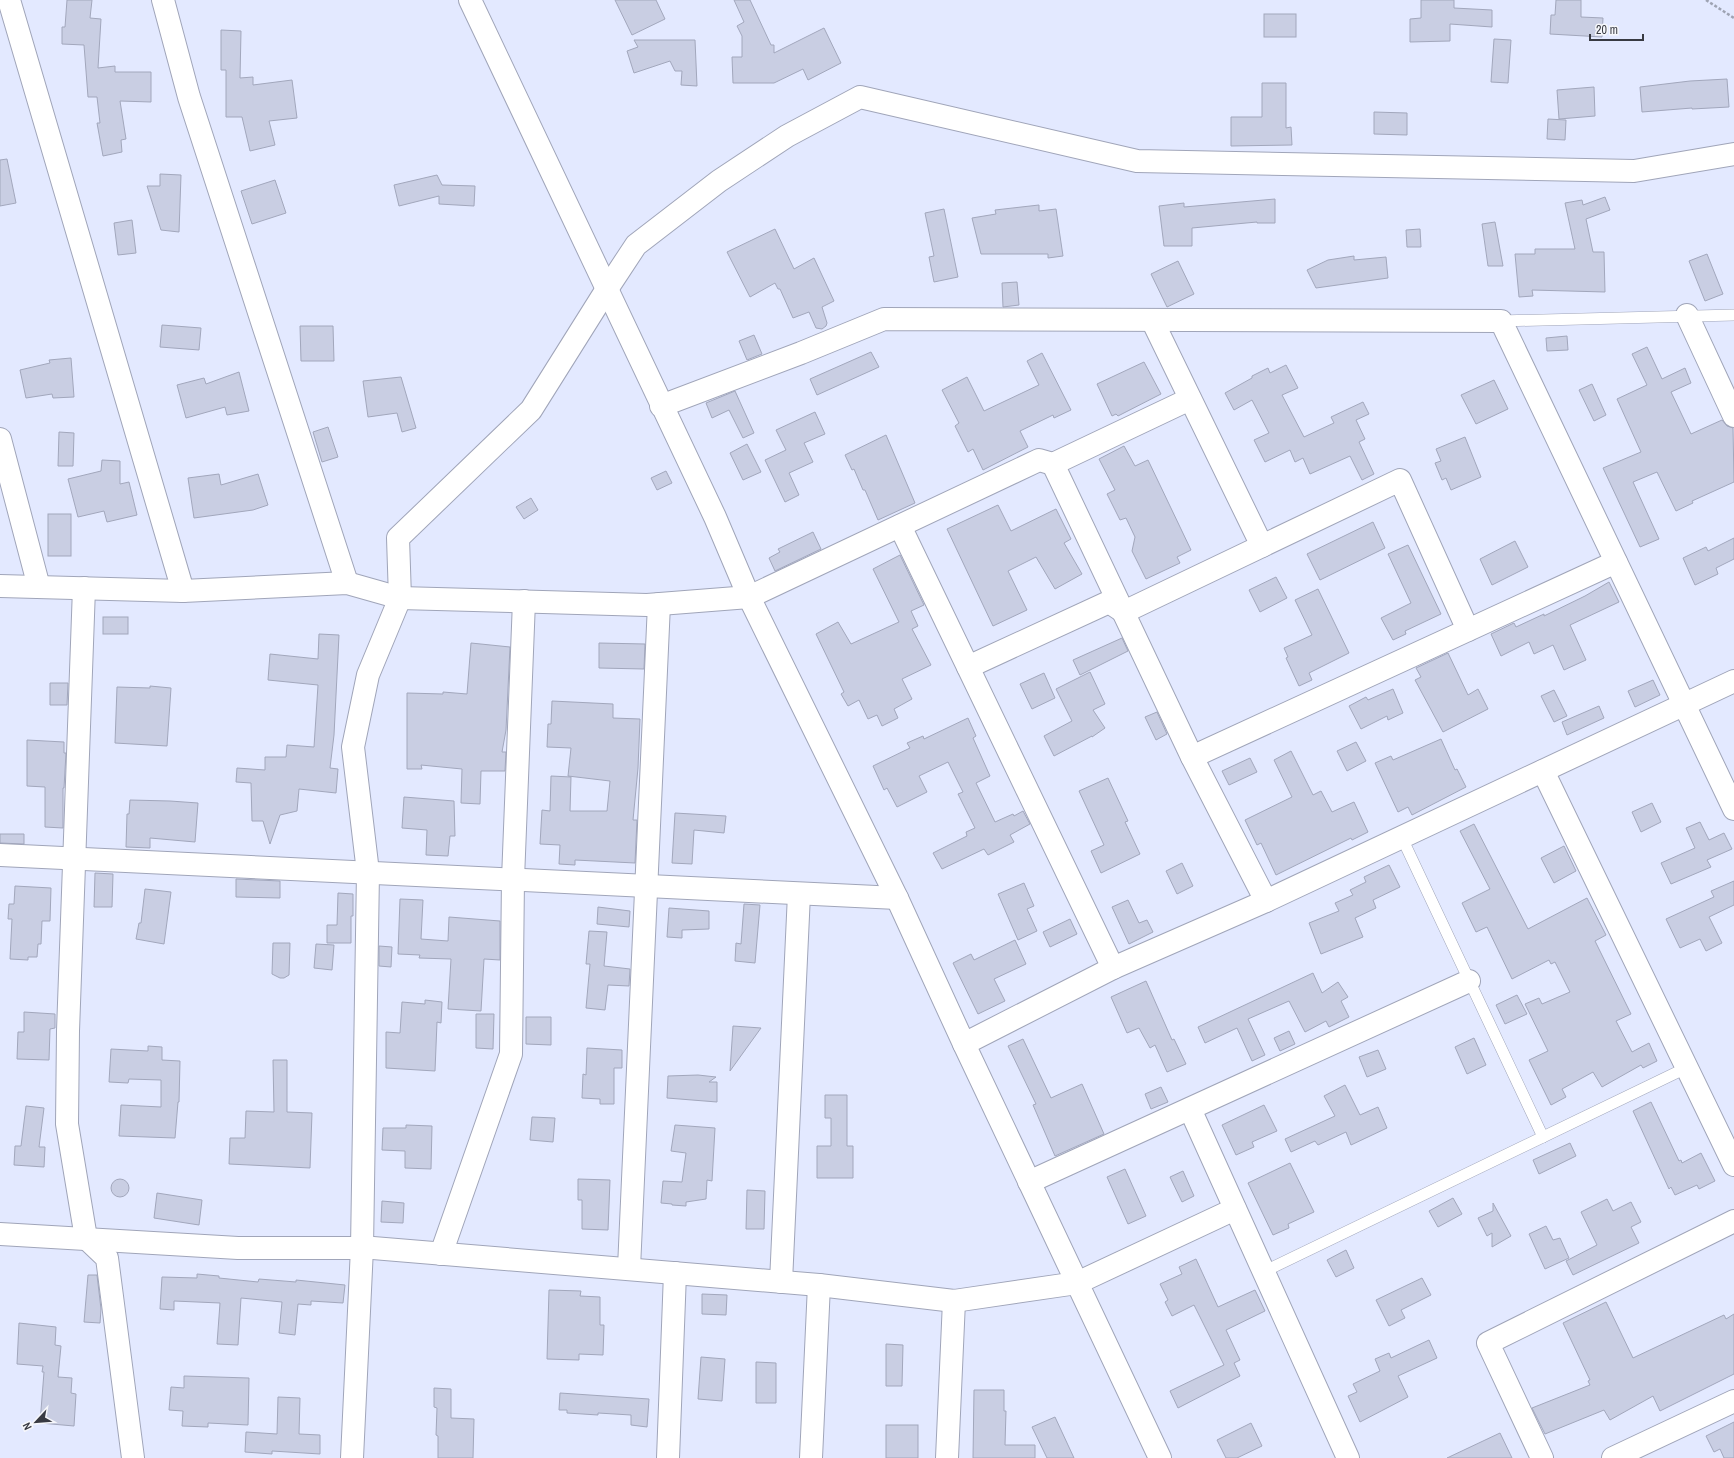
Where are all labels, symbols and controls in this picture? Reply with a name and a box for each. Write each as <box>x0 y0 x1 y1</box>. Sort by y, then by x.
scale bar <box>1590 16 1643 42</box>
text: 20 m <box>1596 22 1618 38</box>
north arrow <box>16 1402 56 1442</box>
text: N <box>19 1420 35 1432</box>

